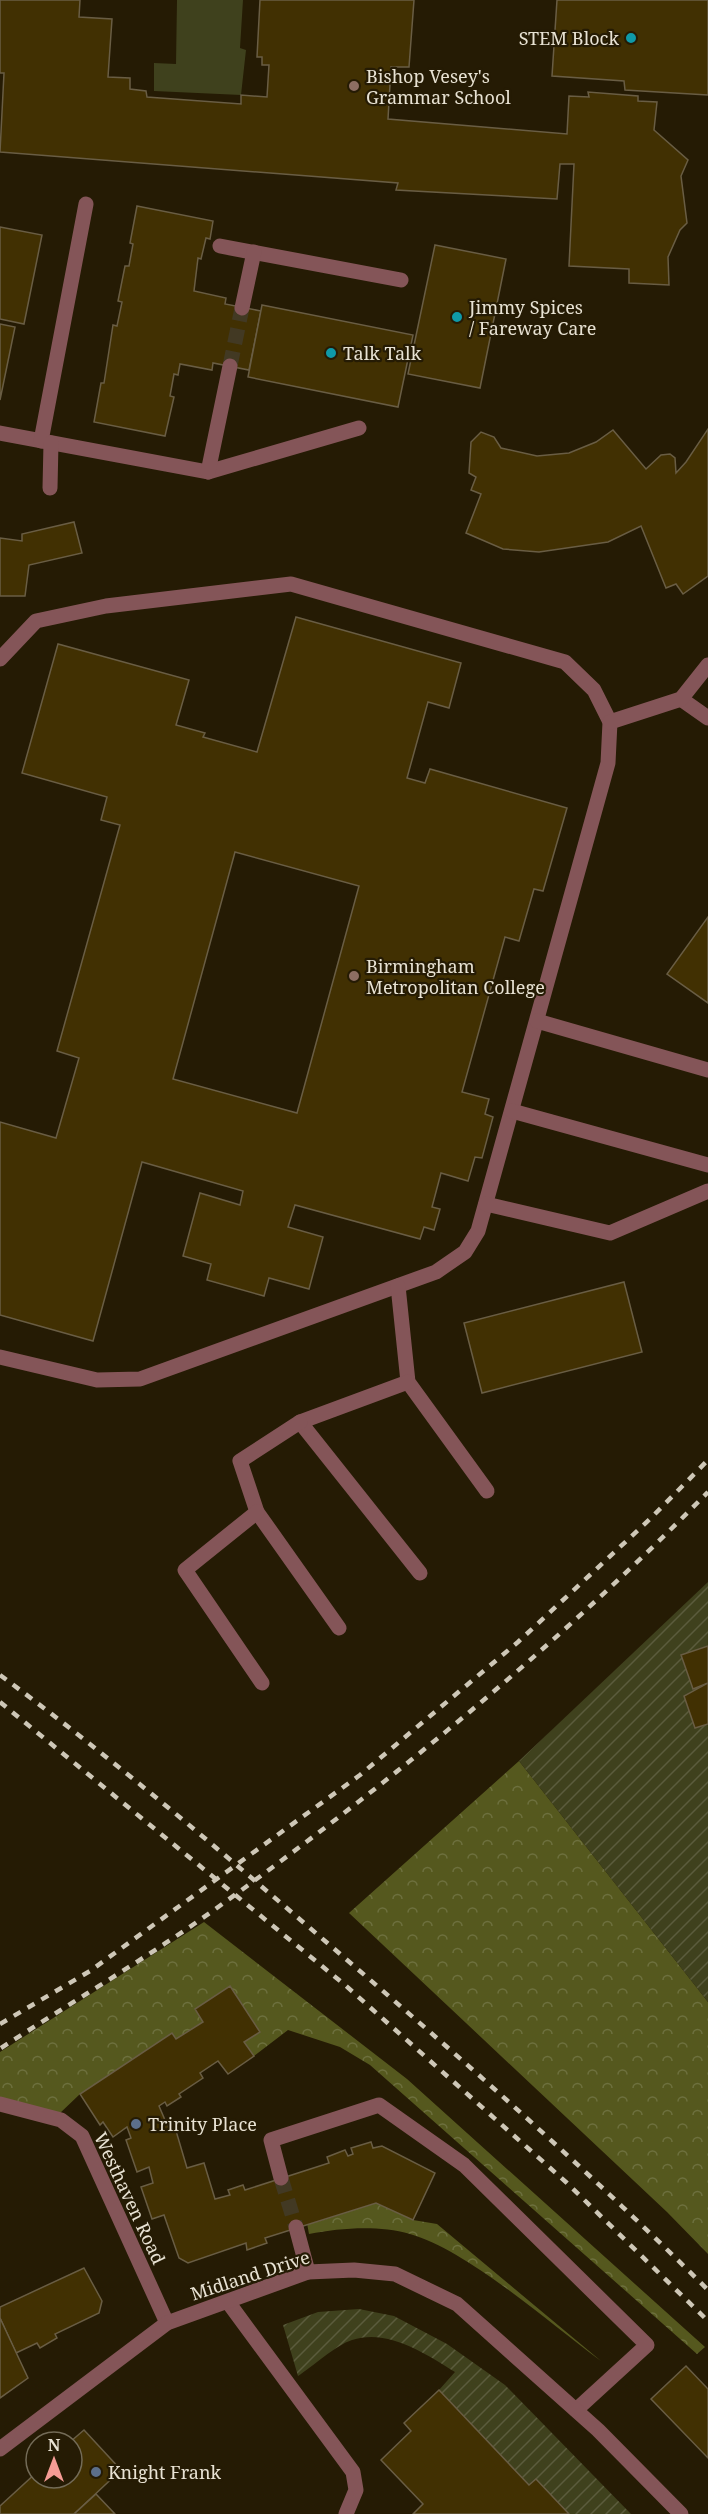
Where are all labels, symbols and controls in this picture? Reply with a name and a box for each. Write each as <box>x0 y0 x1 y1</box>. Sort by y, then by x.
place label: STEM Block <box>519 26 619 50</box>
marker: STEM Block <box>624 31 638 45</box>
place label: Bishop Vesey's Grammar School <box>366 64 511 109</box>
marker: Bishop Vesey's Grammar School <box>347 79 361 93</box>
place label: Jimmy Spices / Fareway Care <box>468 295 596 340</box>
marker: Jimmy Spices / Fareway Care <box>450 310 464 324</box>
place label: Talk Talk <box>343 341 422 365</box>
marker: Talk Talk <box>324 346 338 360</box>
place label: Birmingham Metropolitan College <box>366 954 545 999</box>
marker: Birmingham Metropolitan College <box>347 969 361 983</box>
place label: Trinity Place <box>148 2112 257 2136</box>
marker: Trinity Place <box>129 2117 143 2131</box>
street label: Westhaven Road <box>89 2128 171 2268</box>
street label: Midland Drive <box>187 2244 313 2306</box>
north arrow <box>24 2430 84 2490</box>
text: N <box>48 2434 61 2456</box>
place label: Knight Frank <box>108 2460 222 2484</box>
marker: Knight Frank <box>89 2465 103 2479</box>

